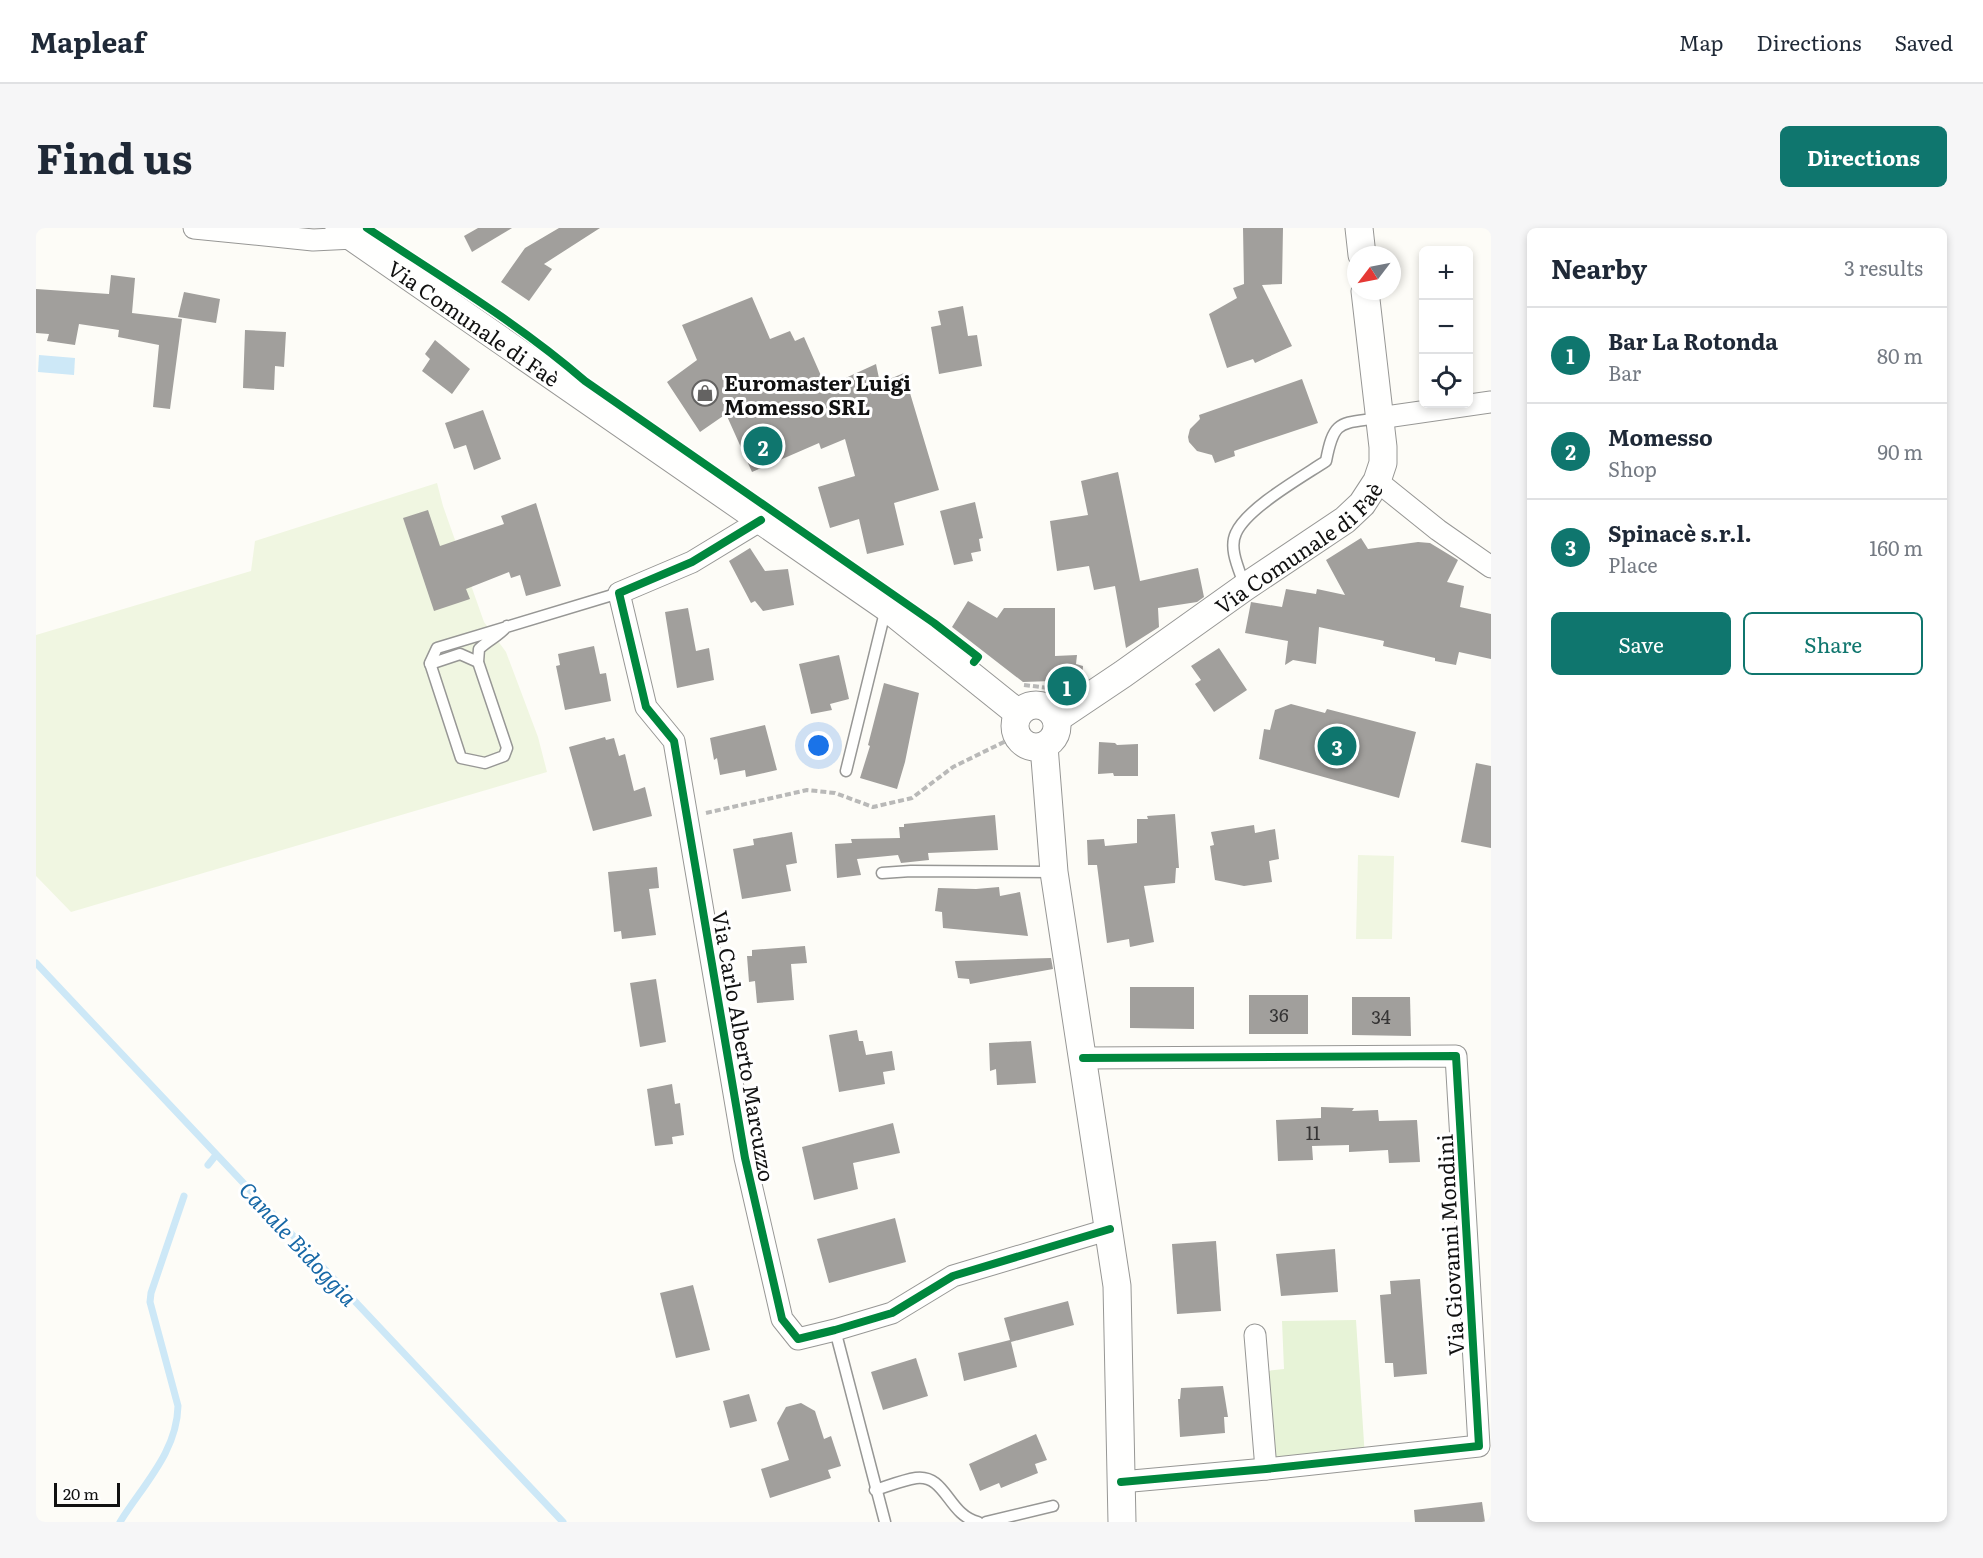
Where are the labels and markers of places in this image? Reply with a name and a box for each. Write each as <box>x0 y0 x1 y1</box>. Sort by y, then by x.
place label: Euromaster Luigi Momesso SRL <box>724 366 911 421</box>
shop icon: Euromaster Luigi Momesso SRL <box>690 378 720 408</box>
pin: 2 <box>744 424 782 468</box>
pin: 1 <box>1048 664 1086 708</box>
pin: 3 <box>1318 724 1356 768</box>

